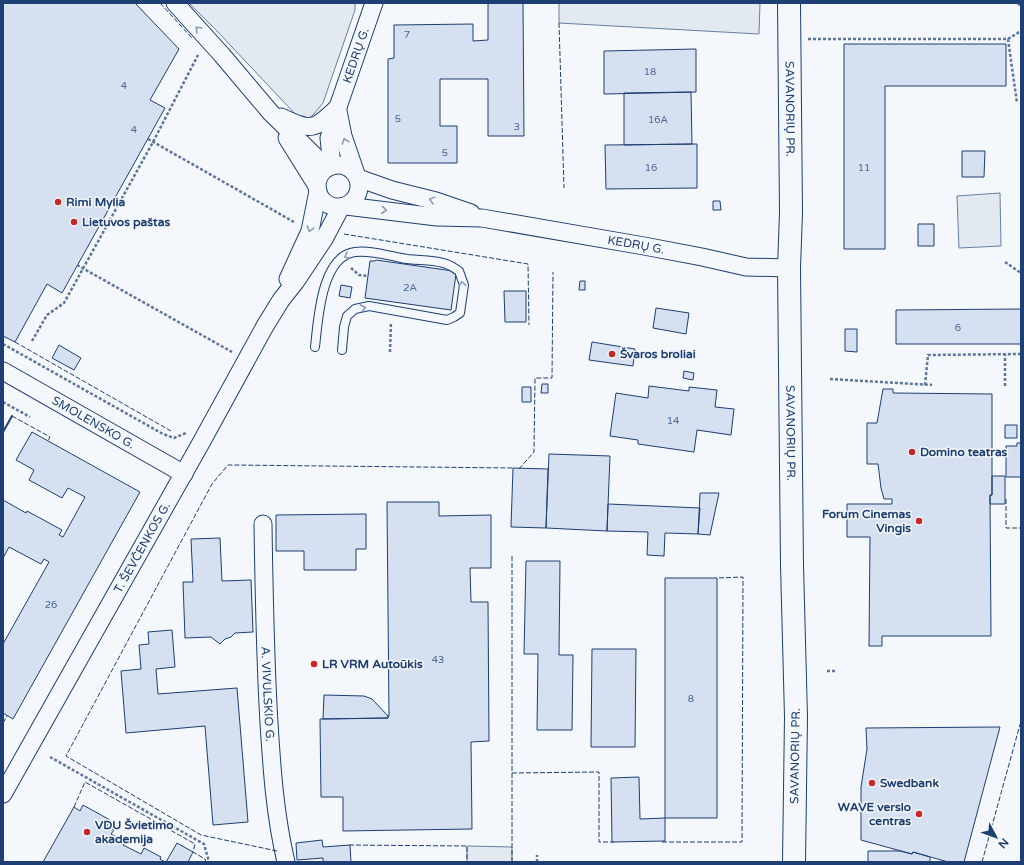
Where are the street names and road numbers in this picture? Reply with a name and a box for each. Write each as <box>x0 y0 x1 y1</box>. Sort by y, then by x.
street label: KEDRŲ G. <box>340 26 372 85</box>
street label: SAVANORIŲ PR. <box>783 61 797 157</box>
street label: KEDRŲ G. <box>606 233 666 257</box>
street label: SAVANORIŲ PR. <box>783 385 798 481</box>
street label: SMOLENSKO G. <box>49 393 137 452</box>
street label: T. ŠEVČENKOS G. <box>111 500 173 595</box>
street label: A. VIVULSKIO G. <box>259 646 277 742</box>
street label: SAVANORIŲ PR. <box>787 708 803 804</box>

